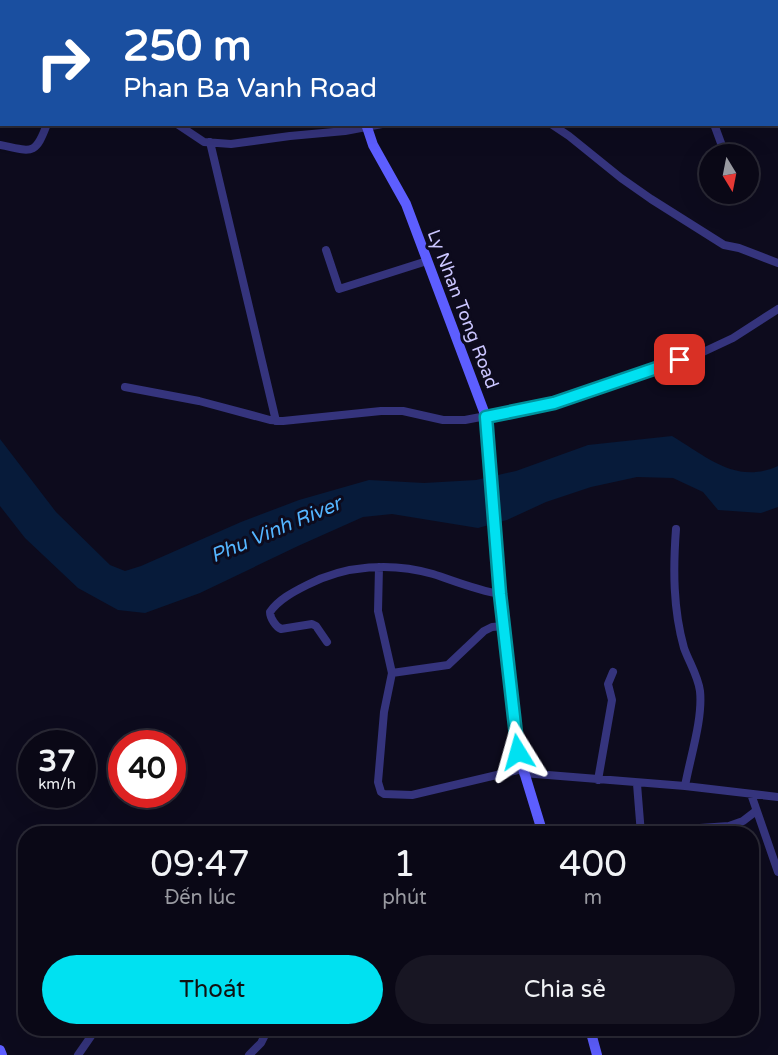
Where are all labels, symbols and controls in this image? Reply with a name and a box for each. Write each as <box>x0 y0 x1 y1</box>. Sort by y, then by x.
text: 250 m <box>123 21 252 72</box>
icon: right <box>24 24 102 102</box>
text: Phan Ba Vanh Road <box>123 72 377 105</box>
north arrow <box>699 144 759 204</box>
map controls <box>699 144 759 204</box>
street label: Ly Nhan Tong Road <box>423 226 503 392</box>
pin <box>654 334 705 385</box>
icon: arrive <box>663 343 696 376</box>
water label: Phu Vinh River <box>207 491 347 568</box>
position arrow <box>486 720 550 784</box>
speed limit sign: 40 <box>108 730 186 808</box>
text: 37 <box>38 743 76 780</box>
text: km/h <box>38 775 76 793</box>
text: 09:47 <box>150 843 250 886</box>
text: 1 <box>393 843 416 886</box>
text: 400 <box>559 843 627 886</box>
text: Đến lúc <box>164 886 236 910</box>
text: phút <box>382 886 427 910</box>
text: m <box>584 886 602 910</box>
button: Thoát <box>42 955 383 1024</box>
button: Chia sẻ <box>395 955 735 1024</box>

